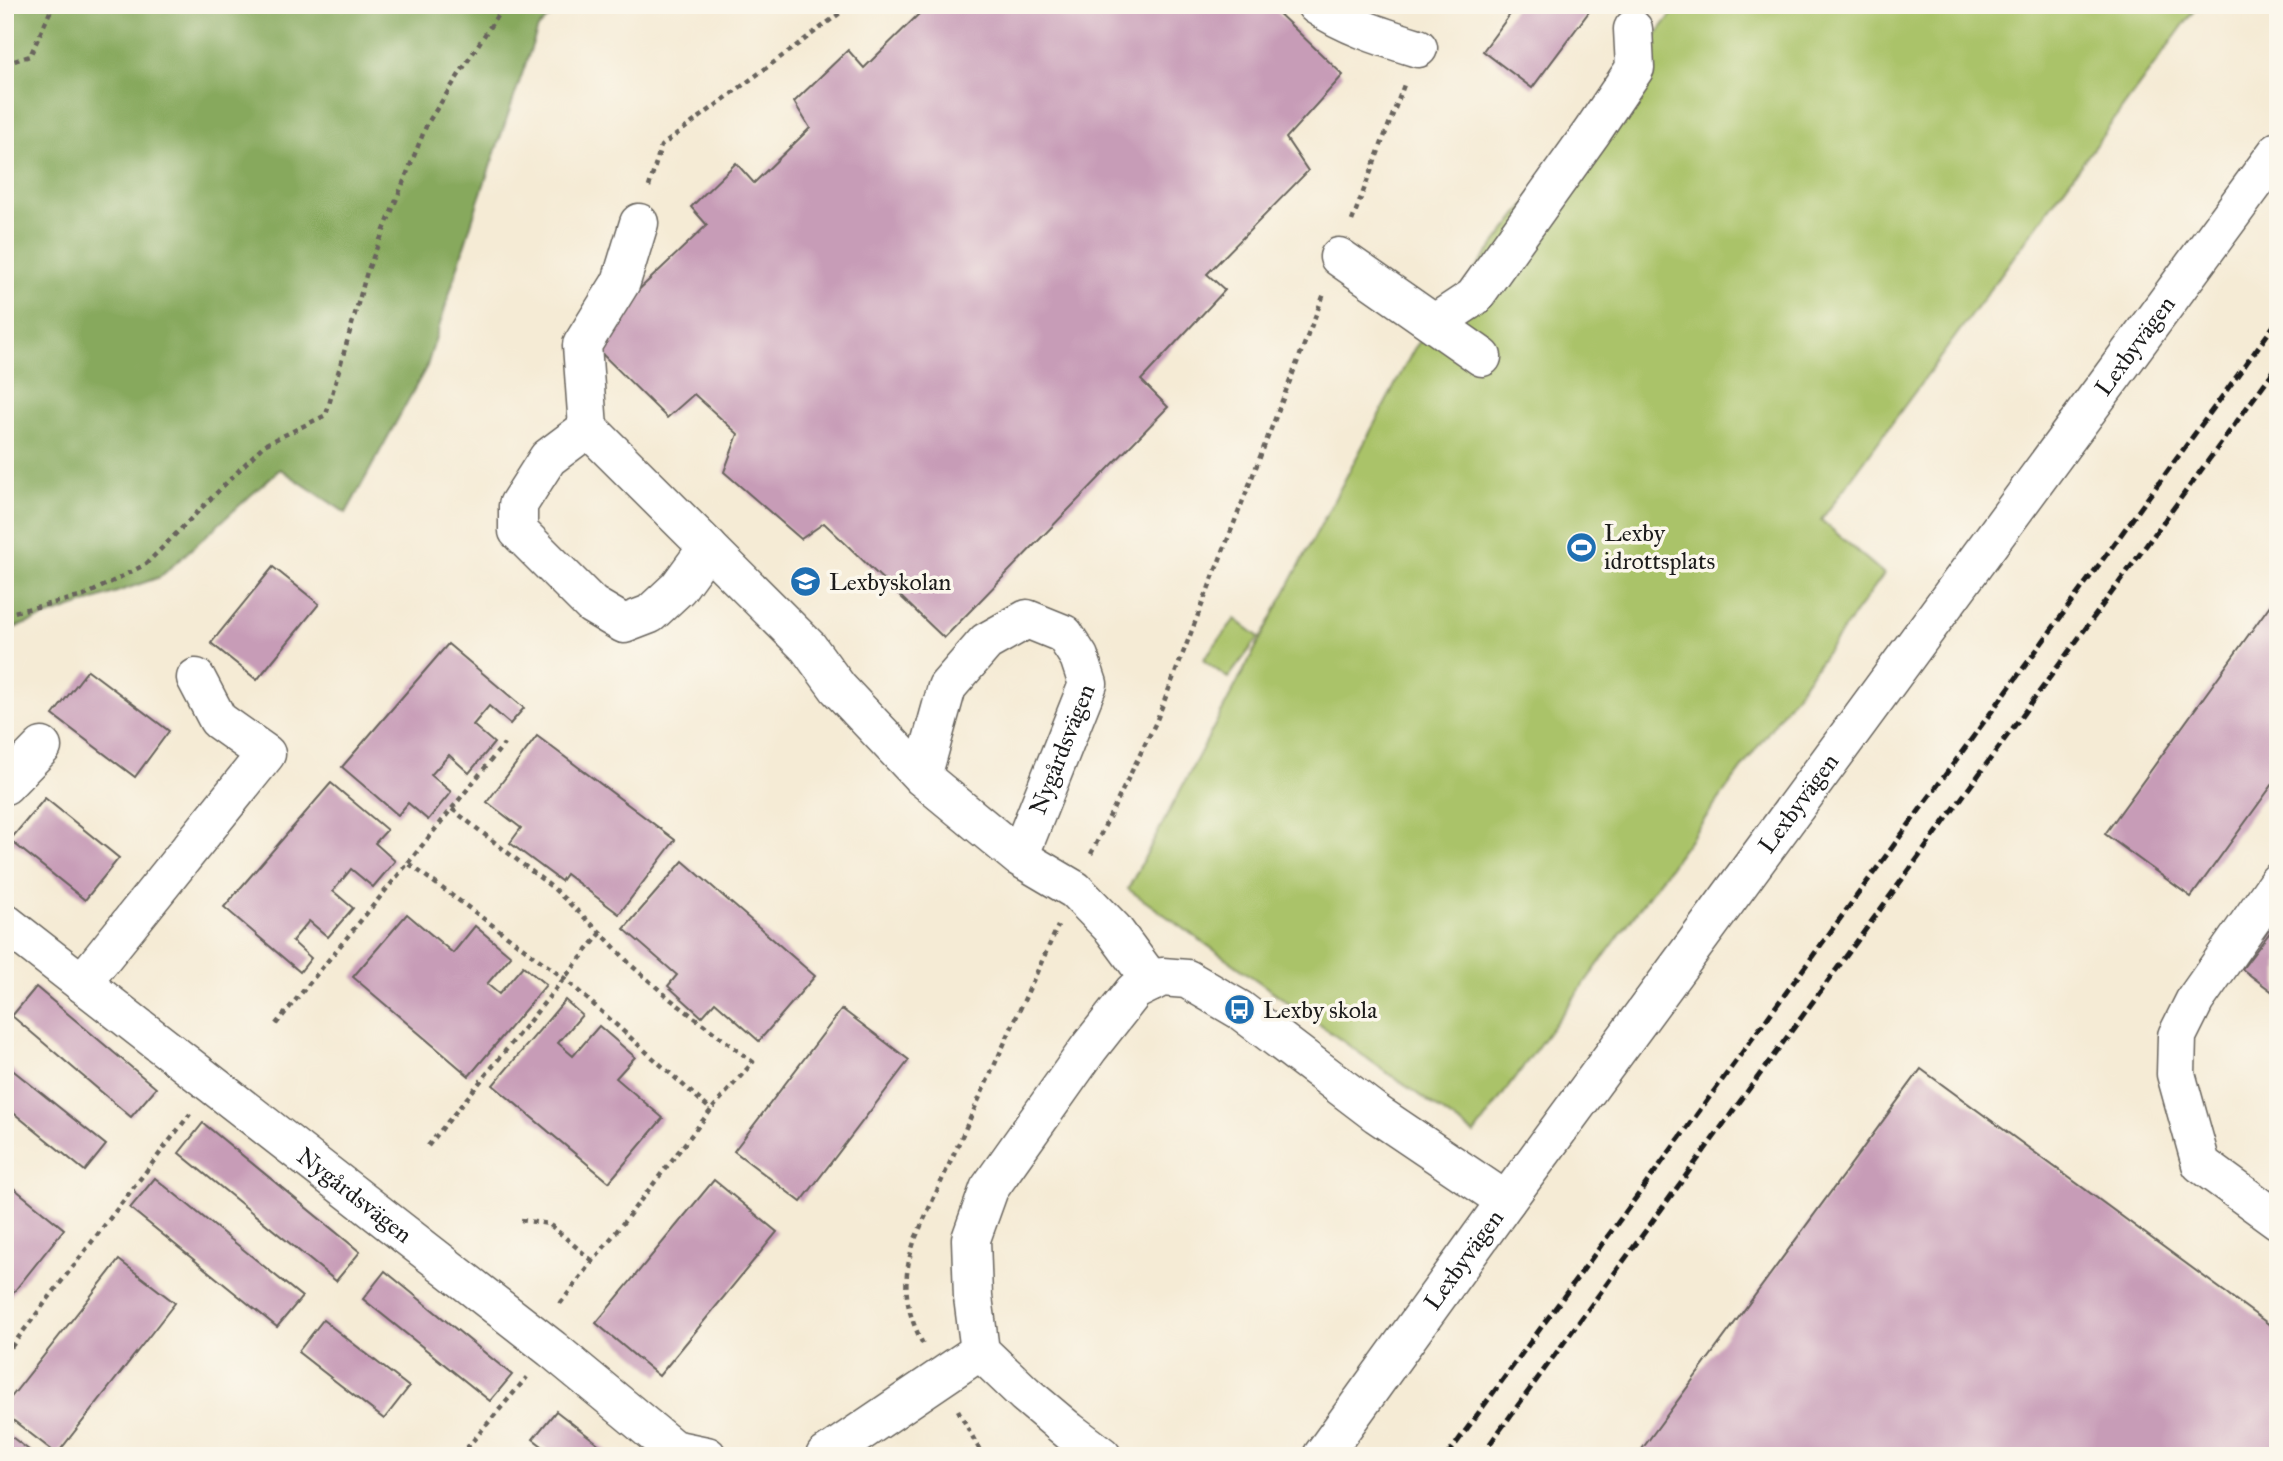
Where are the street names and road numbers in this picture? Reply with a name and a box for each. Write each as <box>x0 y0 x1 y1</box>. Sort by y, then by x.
street label: Lexbyvägen <box>2088 290 2181 402</box>
street label: Nygårdsvägen <box>1022 680 1101 819</box>
street label: Lexbyvägen <box>1752 747 1845 859</box>
street label: Nygårdsvägen <box>291 1141 418 1249</box>
street label: Lexbyvägen <box>1417 1204 1510 1316</box>

